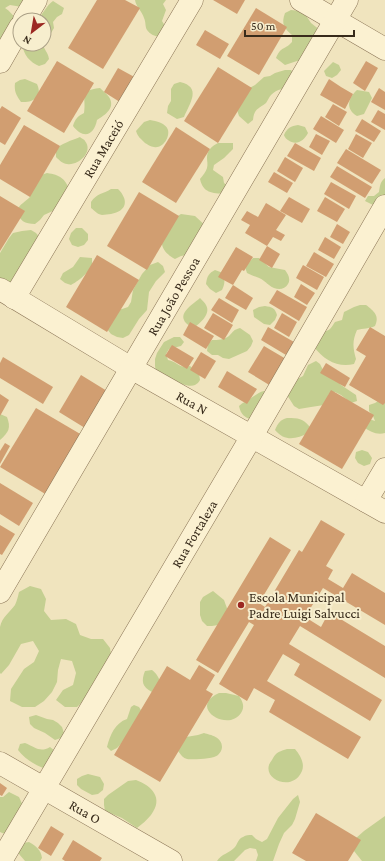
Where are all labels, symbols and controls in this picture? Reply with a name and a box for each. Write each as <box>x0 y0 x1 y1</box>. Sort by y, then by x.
north arrow <box>12 12 52 52</box>
scale bar <box>245 12 354 38</box>
text: 50 m <box>251 19 276 33</box>
text: N <box>20 33 33 48</box>
street label: Rua Maceió <box>80 117 127 181</box>
street label: Rua João Pessoa <box>144 253 203 338</box>
street label: Rua N <box>173 387 210 418</box>
street label: Rua Fortaleza <box>168 497 221 571</box>
place label: Escola Municipal Padre Luigi Salvucci <box>249 589 360 621</box>
marker: Escola Municipal Padre Luigi Salvucci <box>236 600 246 610</box>
street label: Rua O <box>67 796 104 827</box>

